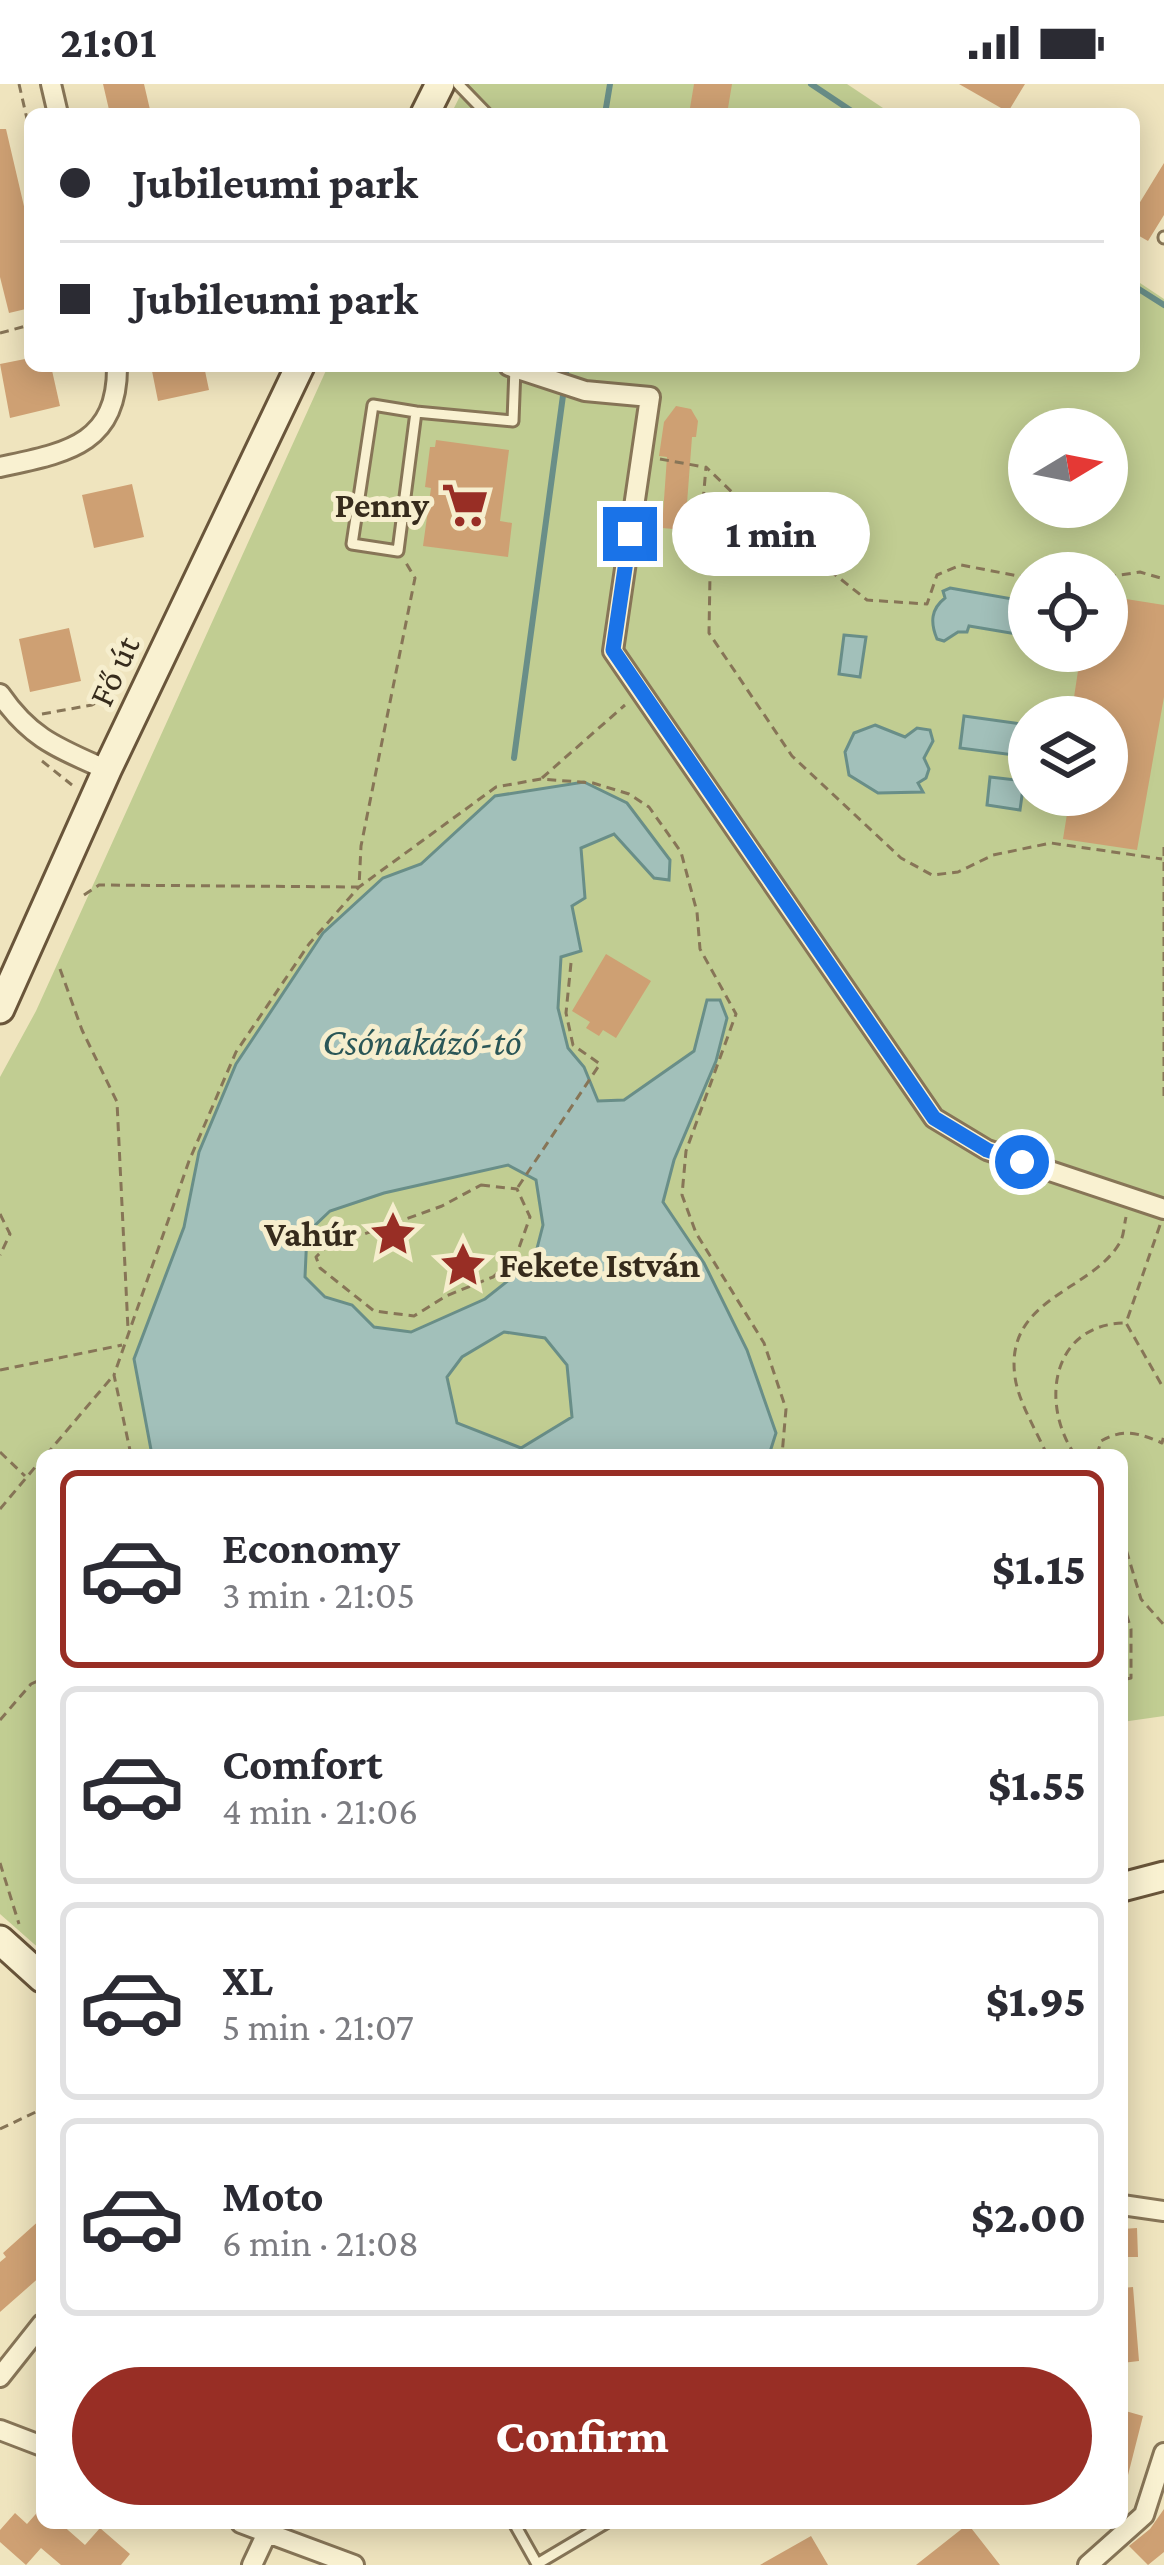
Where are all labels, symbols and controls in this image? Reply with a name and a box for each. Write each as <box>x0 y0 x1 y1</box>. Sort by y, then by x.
text: 21:01 <box>60 17 156 67</box>
text: Jubileumi park <box>132 158 418 208</box>
text: Jubileumi park <box>132 274 418 324</box>
north arrow <box>1008 408 1128 528</box>
map controls <box>1008 408 1128 816</box>
supermarket icon: Penny <box>440 480 490 530</box>
place label: Penny <box>334 485 429 525</box>
callout: 1 min <box>672 492 870 576</box>
route end <box>603 507 657 561</box>
text: 1 min <box>725 512 817 555</box>
button: locate <box>1008 552 1128 672</box>
street label: Fő út <box>81 629 148 712</box>
button: layers <box>1008 696 1128 816</box>
water label: Csónakázó-tó <box>322 1020 523 1063</box>
route start <box>995 1135 1049 1189</box>
place icon: Vahúr <box>368 1209 418 1259</box>
place label: Vahúr <box>263 1214 357 1254</box>
place icon: Fekete István <box>438 1240 488 1290</box>
place label: Fekete István <box>499 1245 701 1285</box>
icon: car <box>78 1515 186 1623</box>
text: Economy <box>222 1523 400 1573</box>
text: $1.15 <box>992 1544 1086 1594</box>
text: 3 min · 21:05 <box>222 1573 415 1616</box>
icon: car <box>78 1731 186 1839</box>
text: Comfort <box>222 1739 383 1789</box>
text: $1.55 <box>988 1760 1086 1810</box>
text: 4 min · 21:06 <box>222 1789 418 1832</box>
icon: car <box>78 1947 186 2055</box>
text: XL <box>222 1955 273 2005</box>
text: $1.95 <box>986 1976 1086 2026</box>
text: 5 min · 21:07 <box>222 2005 414 2048</box>
icon: car <box>78 2163 186 2271</box>
text: Moto <box>222 2171 324 2221</box>
text: $2.00 <box>971 2192 1086 2242</box>
text: 6 min · 21:08 <box>222 2221 419 2264</box>
button: Confirm <box>72 2367 1092 2505</box>

